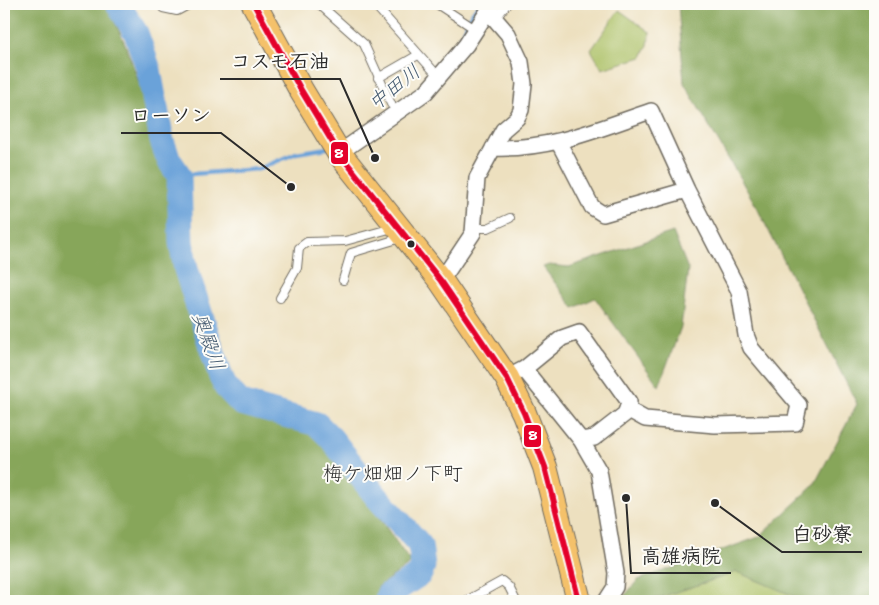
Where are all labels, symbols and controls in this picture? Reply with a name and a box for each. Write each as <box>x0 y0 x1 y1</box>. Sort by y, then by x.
callout: コスモ石油 <box>220 44 340 79</box>
text: コスモ石油 <box>230 48 330 74</box>
water label: 中田川 <box>363 58 425 116</box>
callout: ローソン <box>121 98 221 133</box>
text: ローソン <box>131 102 211 128</box>
line badge: 8 <box>330 141 349 165</box>
text: 8 <box>334 144 344 162</box>
unlabelled marker <box>406 239 416 249</box>
water label: 奥殿川 <box>187 308 231 374</box>
line badge: 8 <box>523 424 542 448</box>
text: 8 <box>528 426 538 444</box>
district label: 梅ケ畑畑ノ下町 <box>323 460 463 486</box>
callout: 白砂寮 <box>782 517 862 552</box>
text: 白砂寮 <box>792 521 852 547</box>
callout: 高雄病院 <box>631 538 731 573</box>
text: 高雄病院 <box>641 543 721 569</box>

